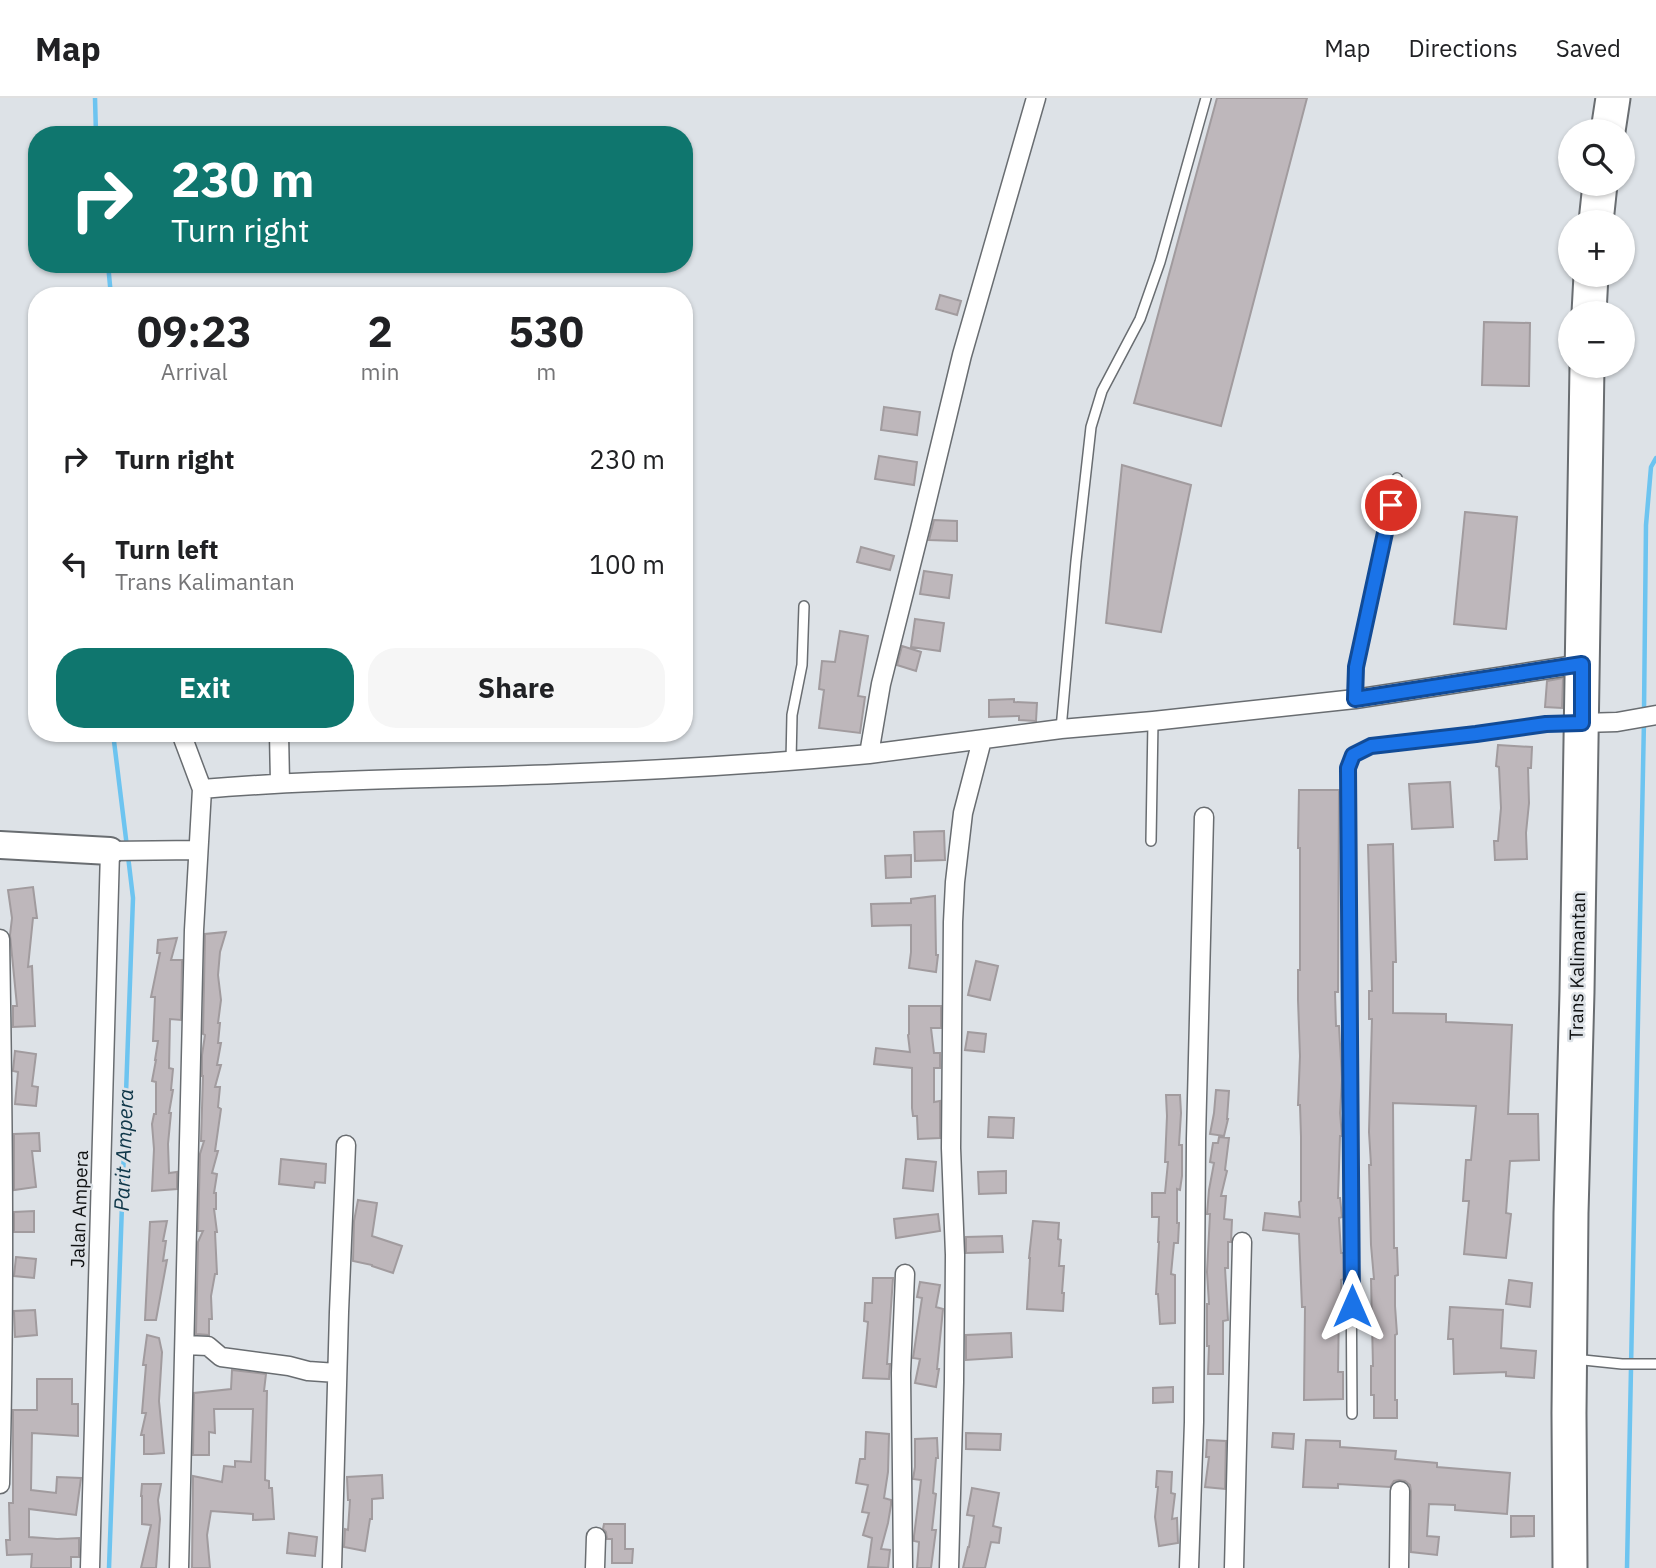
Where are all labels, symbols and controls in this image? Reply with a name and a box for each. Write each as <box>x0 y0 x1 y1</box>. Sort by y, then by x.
text: Map <box>35 27 101 70</box>
text: Map <box>1324 32 1370 64</box>
text: Directions <box>1408 32 1518 64</box>
text: Saved <box>1556 32 1621 64</box>
map controls <box>1558 119 1635 378</box>
button: search <box>1558 119 1635 196</box>
text: 230 m <box>171 147 315 210</box>
icon: right <box>56 154 147 245</box>
text: Turn right <box>171 209 309 251</box>
button: + <box>1558 210 1635 287</box>
button: − <box>1558 301 1635 378</box>
text: 09:23 <box>137 304 252 359</box>
text: 2 <box>367 304 393 359</box>
text: 530 <box>508 304 584 359</box>
text: Arrival <box>161 356 228 386</box>
text: min <box>361 356 399 386</box>
text: m <box>536 356 556 386</box>
icon: right <box>56 440 94 478</box>
text: Turn right <box>115 442 234 476</box>
text: 230 m <box>589 442 665 476</box>
pin <box>1361 475 1421 535</box>
icon: arrive <box>1372 486 1410 524</box>
text: Turn left <box>115 532 218 566</box>
icon: left <box>56 545 94 583</box>
text: 100 m <box>589 547 665 581</box>
text: Trans Kalimantan <box>115 566 295 596</box>
button: Exit <box>56 648 354 728</box>
button: Share <box>368 648 665 728</box>
street label: Trans Kalimantan <box>1564 892 1590 1040</box>
water label: Parit Ampera <box>107 1088 139 1212</box>
street label: Jalan Ampera <box>65 1150 93 1268</box>
position arrow <box>1315 1269 1389 1343</box>

